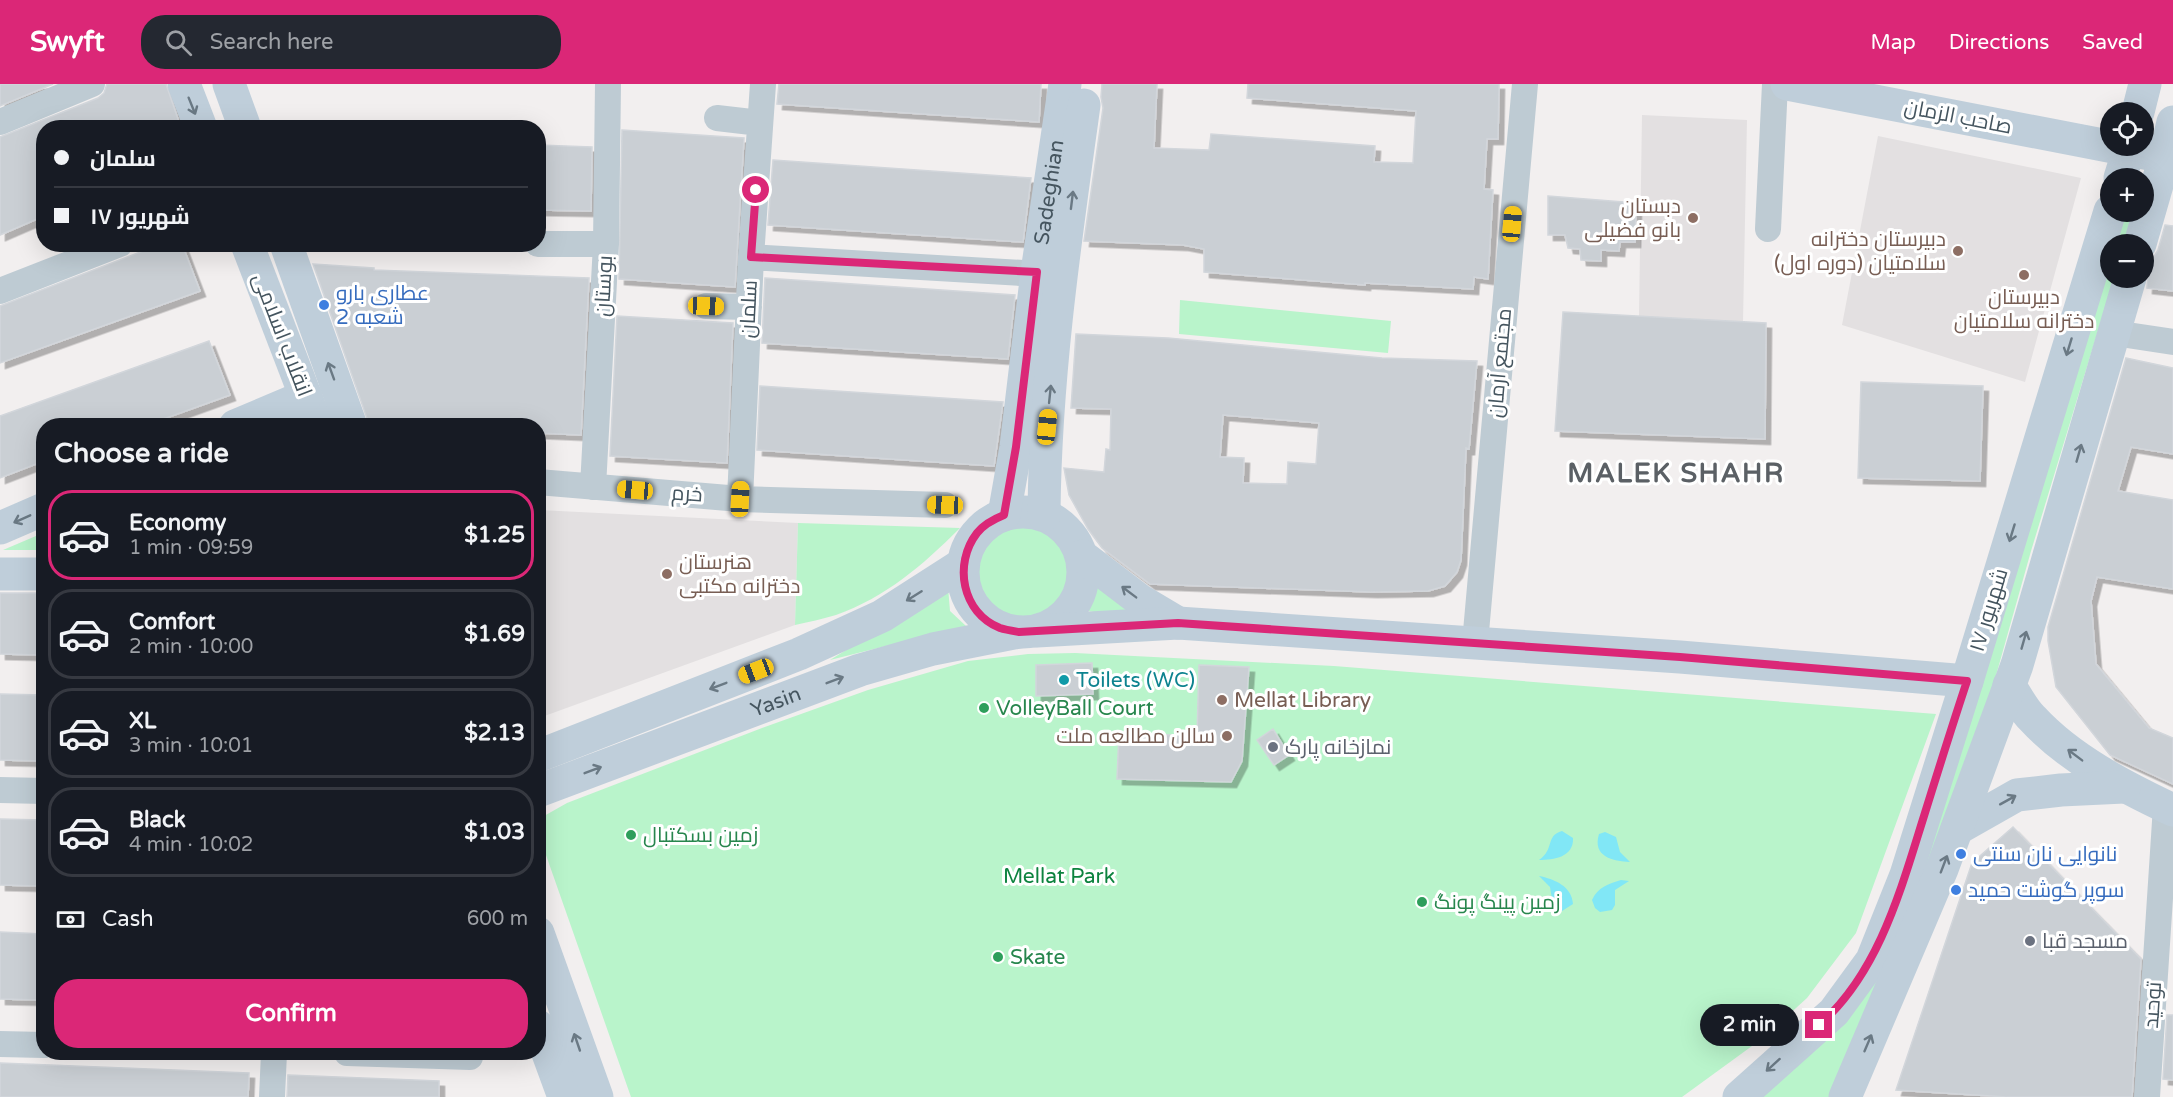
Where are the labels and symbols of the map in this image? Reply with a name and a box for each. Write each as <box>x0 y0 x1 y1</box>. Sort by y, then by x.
street label: صاحب الزمان <box>1902 94 2014 140</box>
one-way arrow <box>187 96 198 115</box>
street label: Sadeghian <box>1029 138 1069 246</box>
route start <box>742 176 769 203</box>
one-way arrow <box>1066 191 1077 211</box>
place label: دبستان بانو فضیلی <box>1584 194 1681 243</box>
car <box>1501 205 1523 243</box>
marker: دبستان بانو فضیلی <box>1686 211 1700 225</box>
place label: دبیرستان دخترانه سلامتیان (دوره اول) <box>1774 227 1946 276</box>
marker: دبیرستان دخترانه سلامتیان (دوره اول) <box>1951 244 1965 258</box>
street label: بوستان <box>590 255 618 317</box>
marker: دبیرستان دخترانه سلامتیان <box>2017 268 2031 282</box>
street label: انقلاب اسلامی <box>247 270 317 400</box>
street label: سلمان <box>735 279 763 339</box>
place label: عطاری بارو شعبه 2 <box>336 281 429 330</box>
place label: دبیرستان دخترانه سلامتیان <box>1954 285 2094 334</box>
car <box>688 296 724 316</box>
marker: عطاری بارو شعبه 2 <box>317 298 331 312</box>
street label: مجتمع آرمان <box>1483 307 1518 419</box>
one-way arrow <box>2063 337 2074 356</box>
one-way arrow <box>325 362 336 381</box>
one-way arrow <box>1045 384 1056 404</box>
car <box>1036 408 1058 446</box>
one-way arrow <box>2074 444 2085 463</box>
district label: MALEK SHAHR <box>1567 457 1785 490</box>
car <box>616 479 654 501</box>
street label: خرم <box>671 480 703 509</box>
car <box>730 481 750 517</box>
car <box>927 495 963 515</box>
one-way arrow <box>13 513 31 525</box>
one-way arrow <box>2006 523 2017 542</box>
place label: هنرستان دخترانه مکتبی <box>679 550 800 599</box>
street label: ۱۷ شهریور <box>1964 565 2014 655</box>
marker: هنرستان دخترانه مکتبی <box>660 567 674 581</box>
one-way arrow <box>1121 585 1137 598</box>
one-way arrow <box>906 590 923 602</box>
one-way arrow <box>2019 631 2030 650</box>
car <box>736 656 776 686</box>
place label: Toilets (WC) <box>1076 668 1195 693</box>
marker: Toilets (WC) <box>1057 673 1071 687</box>
one-way arrow <box>825 674 844 685</box>
one-way arrow <box>709 681 728 692</box>
street label: Yasin <box>747 681 804 722</box>
place label: Mellat Library <box>1234 688 1371 713</box>
marker: Mellat Library <box>1215 693 1229 707</box>
place label: VolleyBall Court <box>996 696 1154 721</box>
marker: VolleyBall Court <box>977 701 991 715</box>
place label: سالن مطالعه ملت <box>1056 724 1215 749</box>
marker: سالن مطالعه ملت <box>1220 729 1234 743</box>
place label: نمازخانه پارک <box>1285 735 1391 761</box>
marker: نمازخانه پارک <box>1266 740 1280 754</box>
one-way arrow <box>2068 749 2084 761</box>
one-way arrow <box>583 764 602 775</box>
one-way arrow <box>1999 794 2016 806</box>
place label: زمین بسکتبال <box>643 823 758 848</box>
marker: زمین بسکتبال <box>624 828 638 842</box>
place label: نانوایی نان سنتی <box>1973 842 2117 867</box>
marker: نانوایی نان سنتی <box>1954 847 1968 861</box>
one-way arrow <box>1940 855 1951 873</box>
park label: Mellat Park <box>1003 864 1115 889</box>
place label: سوپر گوشت حمید <box>1968 878 2124 904</box>
marker: سوپر گوشت حمید <box>1949 883 1963 897</box>
place label: زمین پینگ پونگ <box>1434 890 1560 916</box>
marker: زمین پینگ پونگ <box>1415 895 1429 909</box>
place label: مسجد قبا <box>2042 929 2128 954</box>
marker: مسجد قبا <box>2023 934 2037 948</box>
place label: Skate <box>1010 945 1065 970</box>
marker: Skate <box>991 950 1005 964</box>
street label: توحید <box>2139 980 2167 1029</box>
callout: 2 min <box>1699 1004 1798 1046</box>
route end <box>1805 1011 1832 1038</box>
one-way arrow <box>571 1033 582 1052</box>
one-way arrow <box>1863 1035 1874 1053</box>
one-way arrow <box>1766 1058 1781 1072</box>

